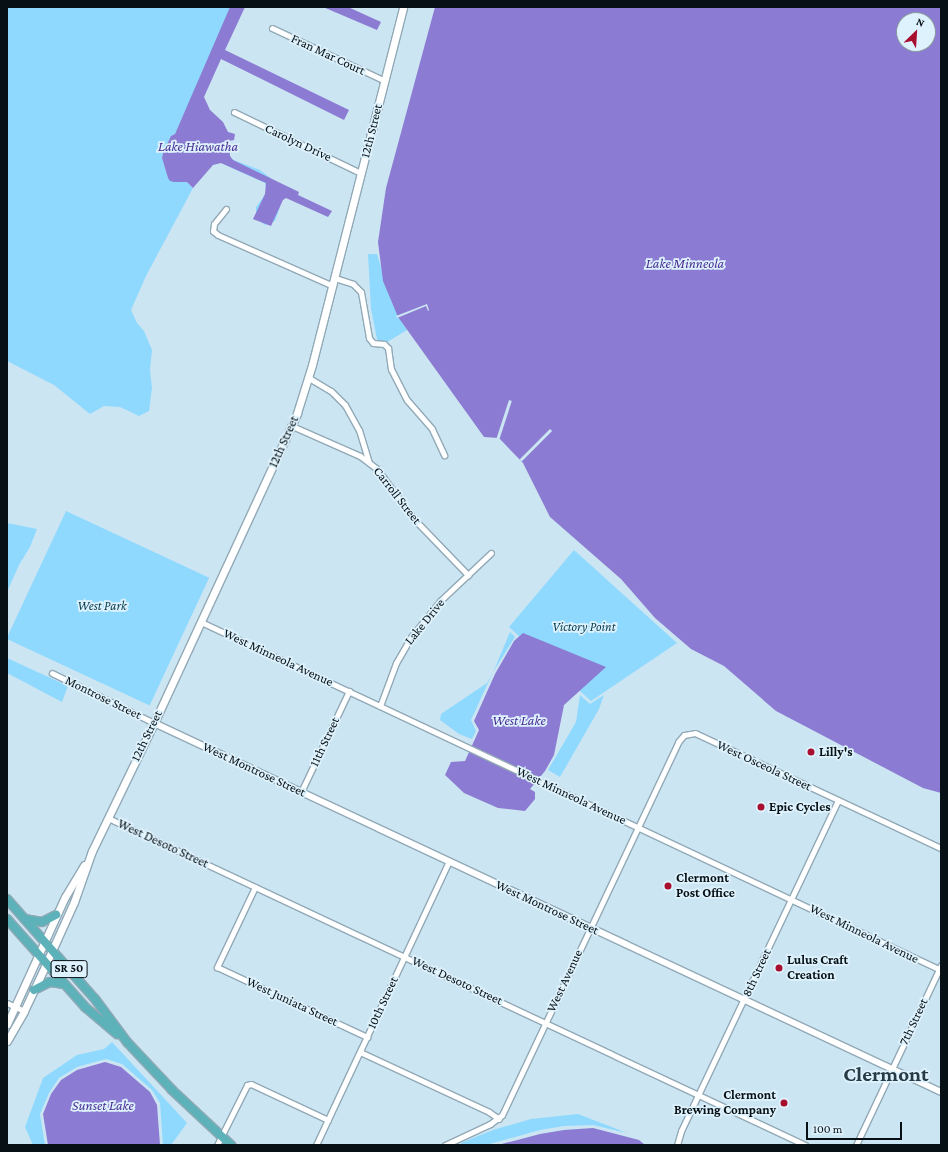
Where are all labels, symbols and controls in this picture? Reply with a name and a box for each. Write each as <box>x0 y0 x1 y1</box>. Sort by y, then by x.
north arrow <box>896 12 936 52</box>
text: N <box>915 15 927 29</box>
street label: Fran Mar Court <box>289 31 367 79</box>
street label: 12th Street <box>358 103 386 159</box>
street label: Carolyn Drive <box>262 121 334 165</box>
water label: Lake Hiawatha <box>158 138 238 154</box>
water label: Lake Minneola <box>646 255 724 271</box>
street label: 12th Street <box>266 414 302 470</box>
street label: Carroll Street <box>370 464 424 528</box>
street label: Lake Drive <box>402 596 448 648</box>
park label: West Park <box>77 598 127 614</box>
park label: Victory Point <box>552 619 616 635</box>
street label: West Minneola Avenue <box>221 626 335 690</box>
street label: Montrose Street <box>62 673 144 723</box>
street label: 12th Street <box>128 708 166 764</box>
water label: West Lake <box>492 712 546 728</box>
street label: 11th Street <box>307 715 343 769</box>
street label: West Osceola Street <box>714 737 814 795</box>
street label: West Montrose Street <box>200 739 308 801</box>
place label: Lilly's <box>819 744 853 760</box>
marker: Lilly's <box>806 747 816 757</box>
street label: West Minneola Avenue <box>514 764 628 828</box>
place label: Epic Cycles <box>769 799 830 815</box>
marker: Epic Cycles <box>756 802 766 812</box>
street label: West Desoto Street <box>115 816 211 872</box>
place label: Clermont Post Office <box>676 871 735 902</box>
street label: West Montrose Street <box>493 877 601 939</box>
marker: Clermont Post Office <box>663 881 673 891</box>
street label: West Minneola Avenue <box>807 901 921 967</box>
street label: West Avenue <box>544 947 586 1015</box>
street label: 8th Street <box>739 947 775 999</box>
street label: West Desoto Street <box>409 953 505 1009</box>
place label: Lulus Craft Creation <box>787 953 848 984</box>
road number: SR 50 <box>50 959 88 979</box>
marker: Lulus Craft Creation <box>774 963 784 973</box>
street label: West Juniata Street <box>244 974 340 1030</box>
street label: 10th Street <box>364 974 402 1032</box>
street label: 7th Street <box>896 996 932 1048</box>
district label: Clermont <box>843 1061 929 1087</box>
place label: Clermont Brewing Company <box>674 1088 776 1119</box>
water label: Sunset Lake <box>72 1097 134 1113</box>
marker: Clermont Brewing Company <box>779 1098 789 1108</box>
scale bar <box>808 1114 904 1140</box>
text: 100 m <box>813 1122 842 1136</box>

